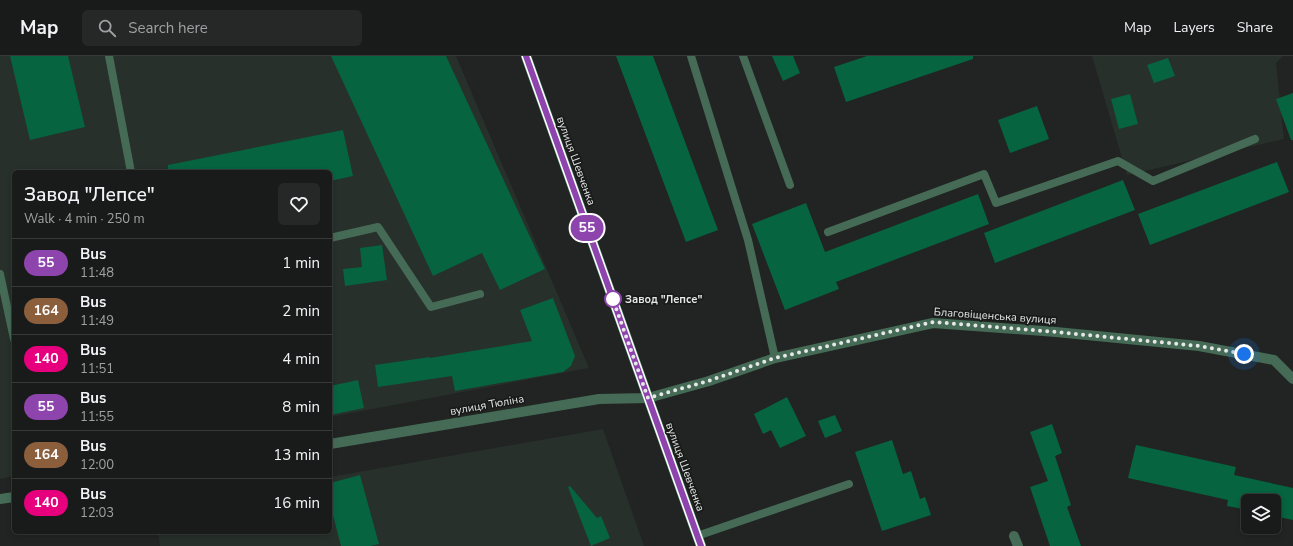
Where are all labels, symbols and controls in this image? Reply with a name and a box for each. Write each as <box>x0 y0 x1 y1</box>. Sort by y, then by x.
search box <box>82 10 362 46</box>
text: Map <box>20 15 58 41</box>
icon: search <box>96 17 118 39</box>
text: Search here <box>128 18 208 38</box>
text: Map <box>1124 18 1151 37</box>
text: Layers <box>1173 18 1215 37</box>
text: Share <box>1237 18 1273 37</box>
street label: вулиця Шевченка <box>553 115 599 207</box>
text: Завод "Лепсе" <box>24 182 155 208</box>
button: heart <box>278 183 320 225</box>
text: Walk · 4 min · 250 m <box>24 210 145 228</box>
line badge: 55 <box>569 215 605 241</box>
text: 55 <box>579 218 595 237</box>
text: Bus <box>80 244 106 264</box>
text: 55 <box>38 253 54 272</box>
text: 1 min <box>282 253 320 273</box>
text: 11:48 <box>80 264 114 282</box>
marker: Завод "Лепсе" <box>604 290 622 308</box>
text: Bus <box>80 292 106 312</box>
place label: Завод "Лепсе" <box>625 292 702 307</box>
text: 164 <box>33 301 59 320</box>
text: 2 min <box>282 301 320 321</box>
street label: Благовіщенська вулиця <box>933 304 1057 328</box>
text: 11:49 <box>80 312 114 330</box>
text: Bus <box>80 340 106 360</box>
your location <box>1234 344 1254 364</box>
text: 140 <box>33 349 59 368</box>
text: 4 min <box>282 349 320 369</box>
text: 11:51 <box>80 360 114 378</box>
text: Bus <box>80 388 106 408</box>
street label: вулиця Тюліна <box>449 391 525 419</box>
text: 55 <box>38 397 54 416</box>
text: 8 min <box>282 397 320 417</box>
text: 11:55 <box>80 408 114 426</box>
street label: вулиця Шевченка <box>662 421 708 513</box>
text: Bus <box>80 436 106 456</box>
text: 164 <box>33 445 59 464</box>
text: 13 min <box>273 445 320 465</box>
text: 12:00 <box>80 456 114 474</box>
text: Bus <box>80 484 106 504</box>
text: 140 <box>33 493 59 512</box>
text: 16 min <box>273 493 320 513</box>
map controls <box>1241 494 1281 534</box>
button: layers <box>1241 494 1281 534</box>
text: 12:03 <box>80 504 114 522</box>

